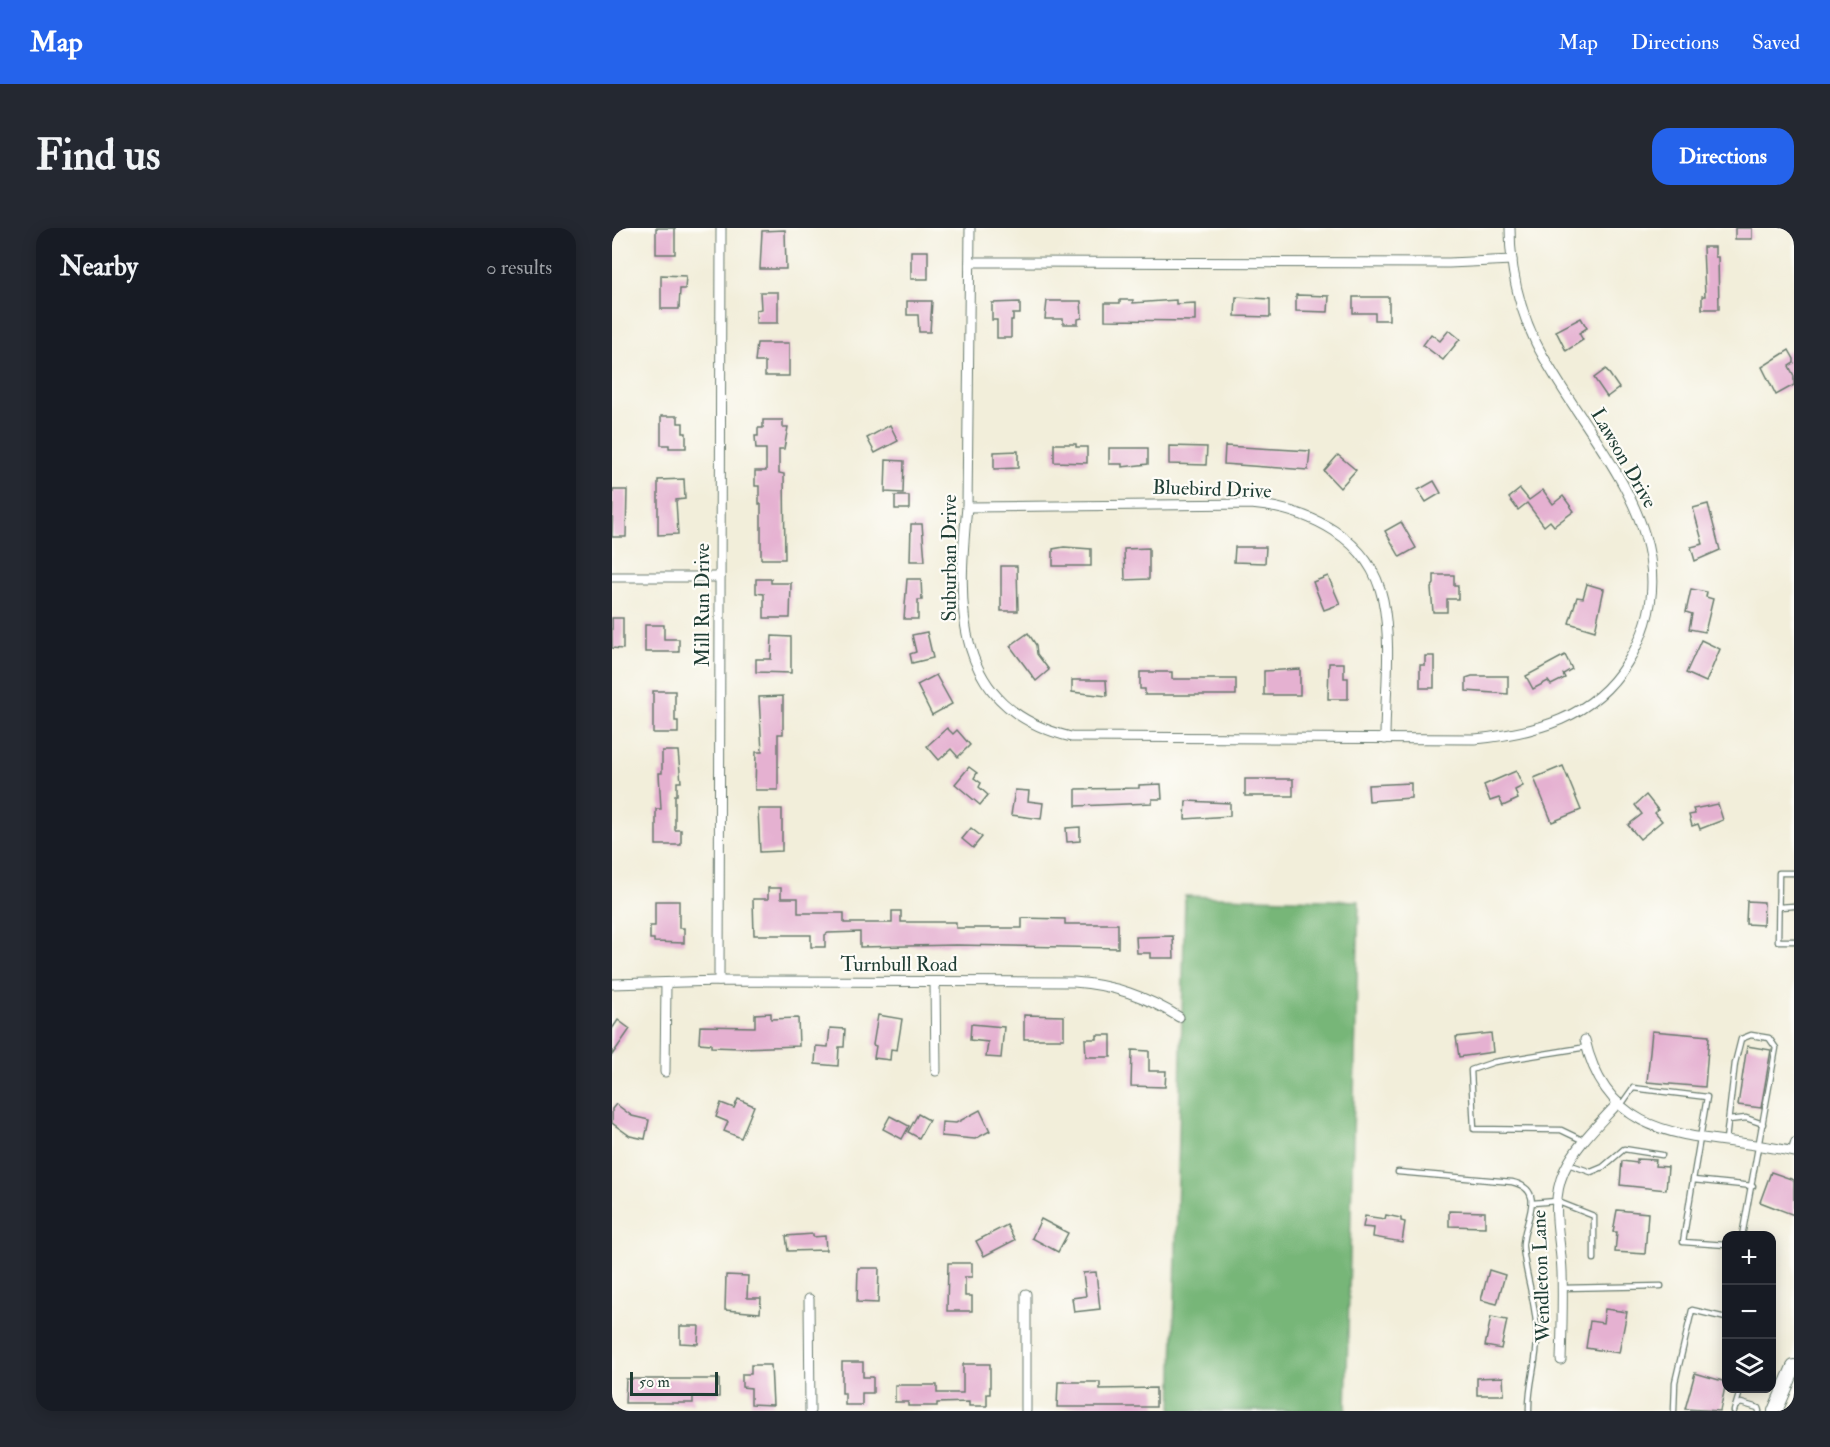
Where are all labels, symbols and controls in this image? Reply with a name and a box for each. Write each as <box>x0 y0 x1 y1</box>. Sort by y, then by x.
text: Map <box>30 25 83 60</box>
text: Map <box>1558 29 1598 56</box>
text: Directions <box>1631 29 1719 56</box>
text: Saved <box>1752 29 1800 56</box>
button: Directions <box>1652 128 1794 185</box>
text: Find us <box>36 130 160 182</box>
text: Nearby <box>60 251 138 283</box>
text: 0 results <box>486 255 552 280</box>
street label: Lawson Drive <box>1585 403 1663 513</box>
street label: Bluebird Drive <box>1152 474 1272 504</box>
street label: Suburban Drive <box>937 494 962 622</box>
street label: Mill Run Drive <box>690 543 715 667</box>
street label: Turnbull Road <box>840 952 958 977</box>
street label: Wendleton Lane <box>1526 1209 1556 1344</box>
map controls <box>1722 1231 1776 1393</box>
button: + <box>1722 1231 1776 1285</box>
button: − <box>1722 1285 1776 1339</box>
button: layers <box>1722 1339 1776 1393</box>
scale bar <box>630 1369 718 1396</box>
text: 50 m <box>639 1372 670 1392</box>

